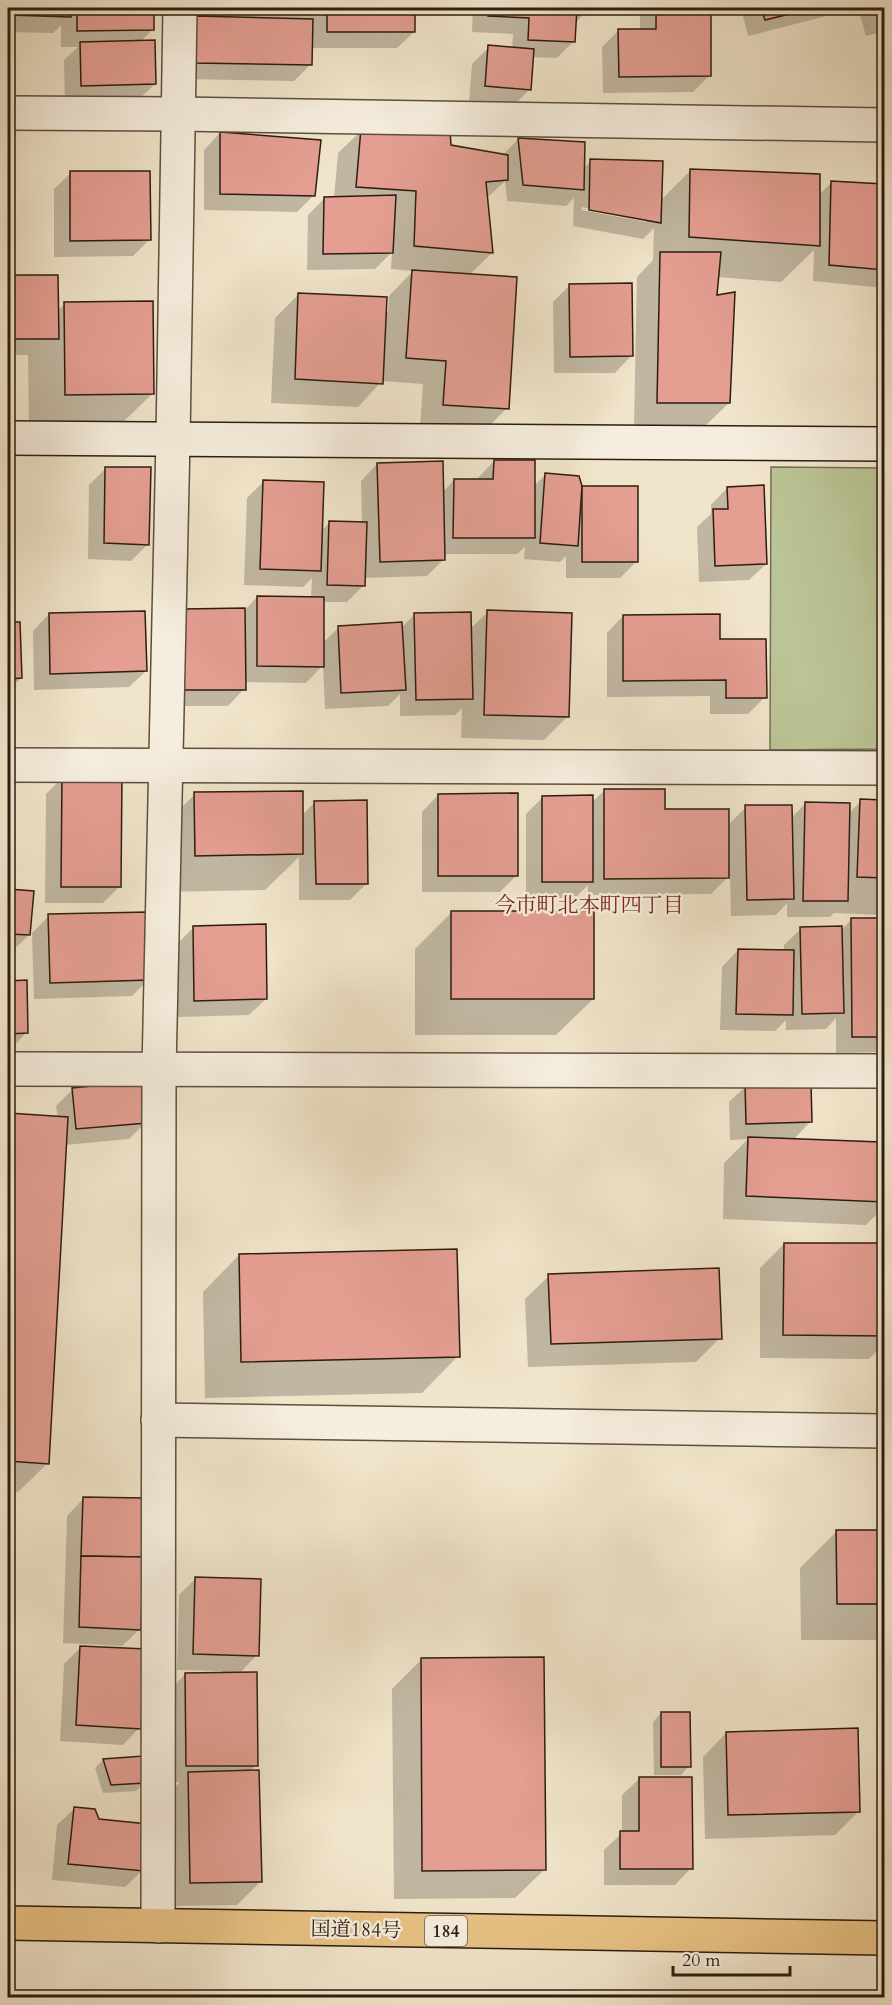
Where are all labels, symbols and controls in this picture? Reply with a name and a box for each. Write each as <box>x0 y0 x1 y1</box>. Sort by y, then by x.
district label: 今市町北本町四丁目 <box>495 891 684 920</box>
street label: 国道184号 <box>310 1915 402 1944</box>
road number: 184 <box>425 1916 467 1946</box>
scale bar <box>673 1939 790 1977</box>
text: 20 m <box>682 1948 721 1973</box>

